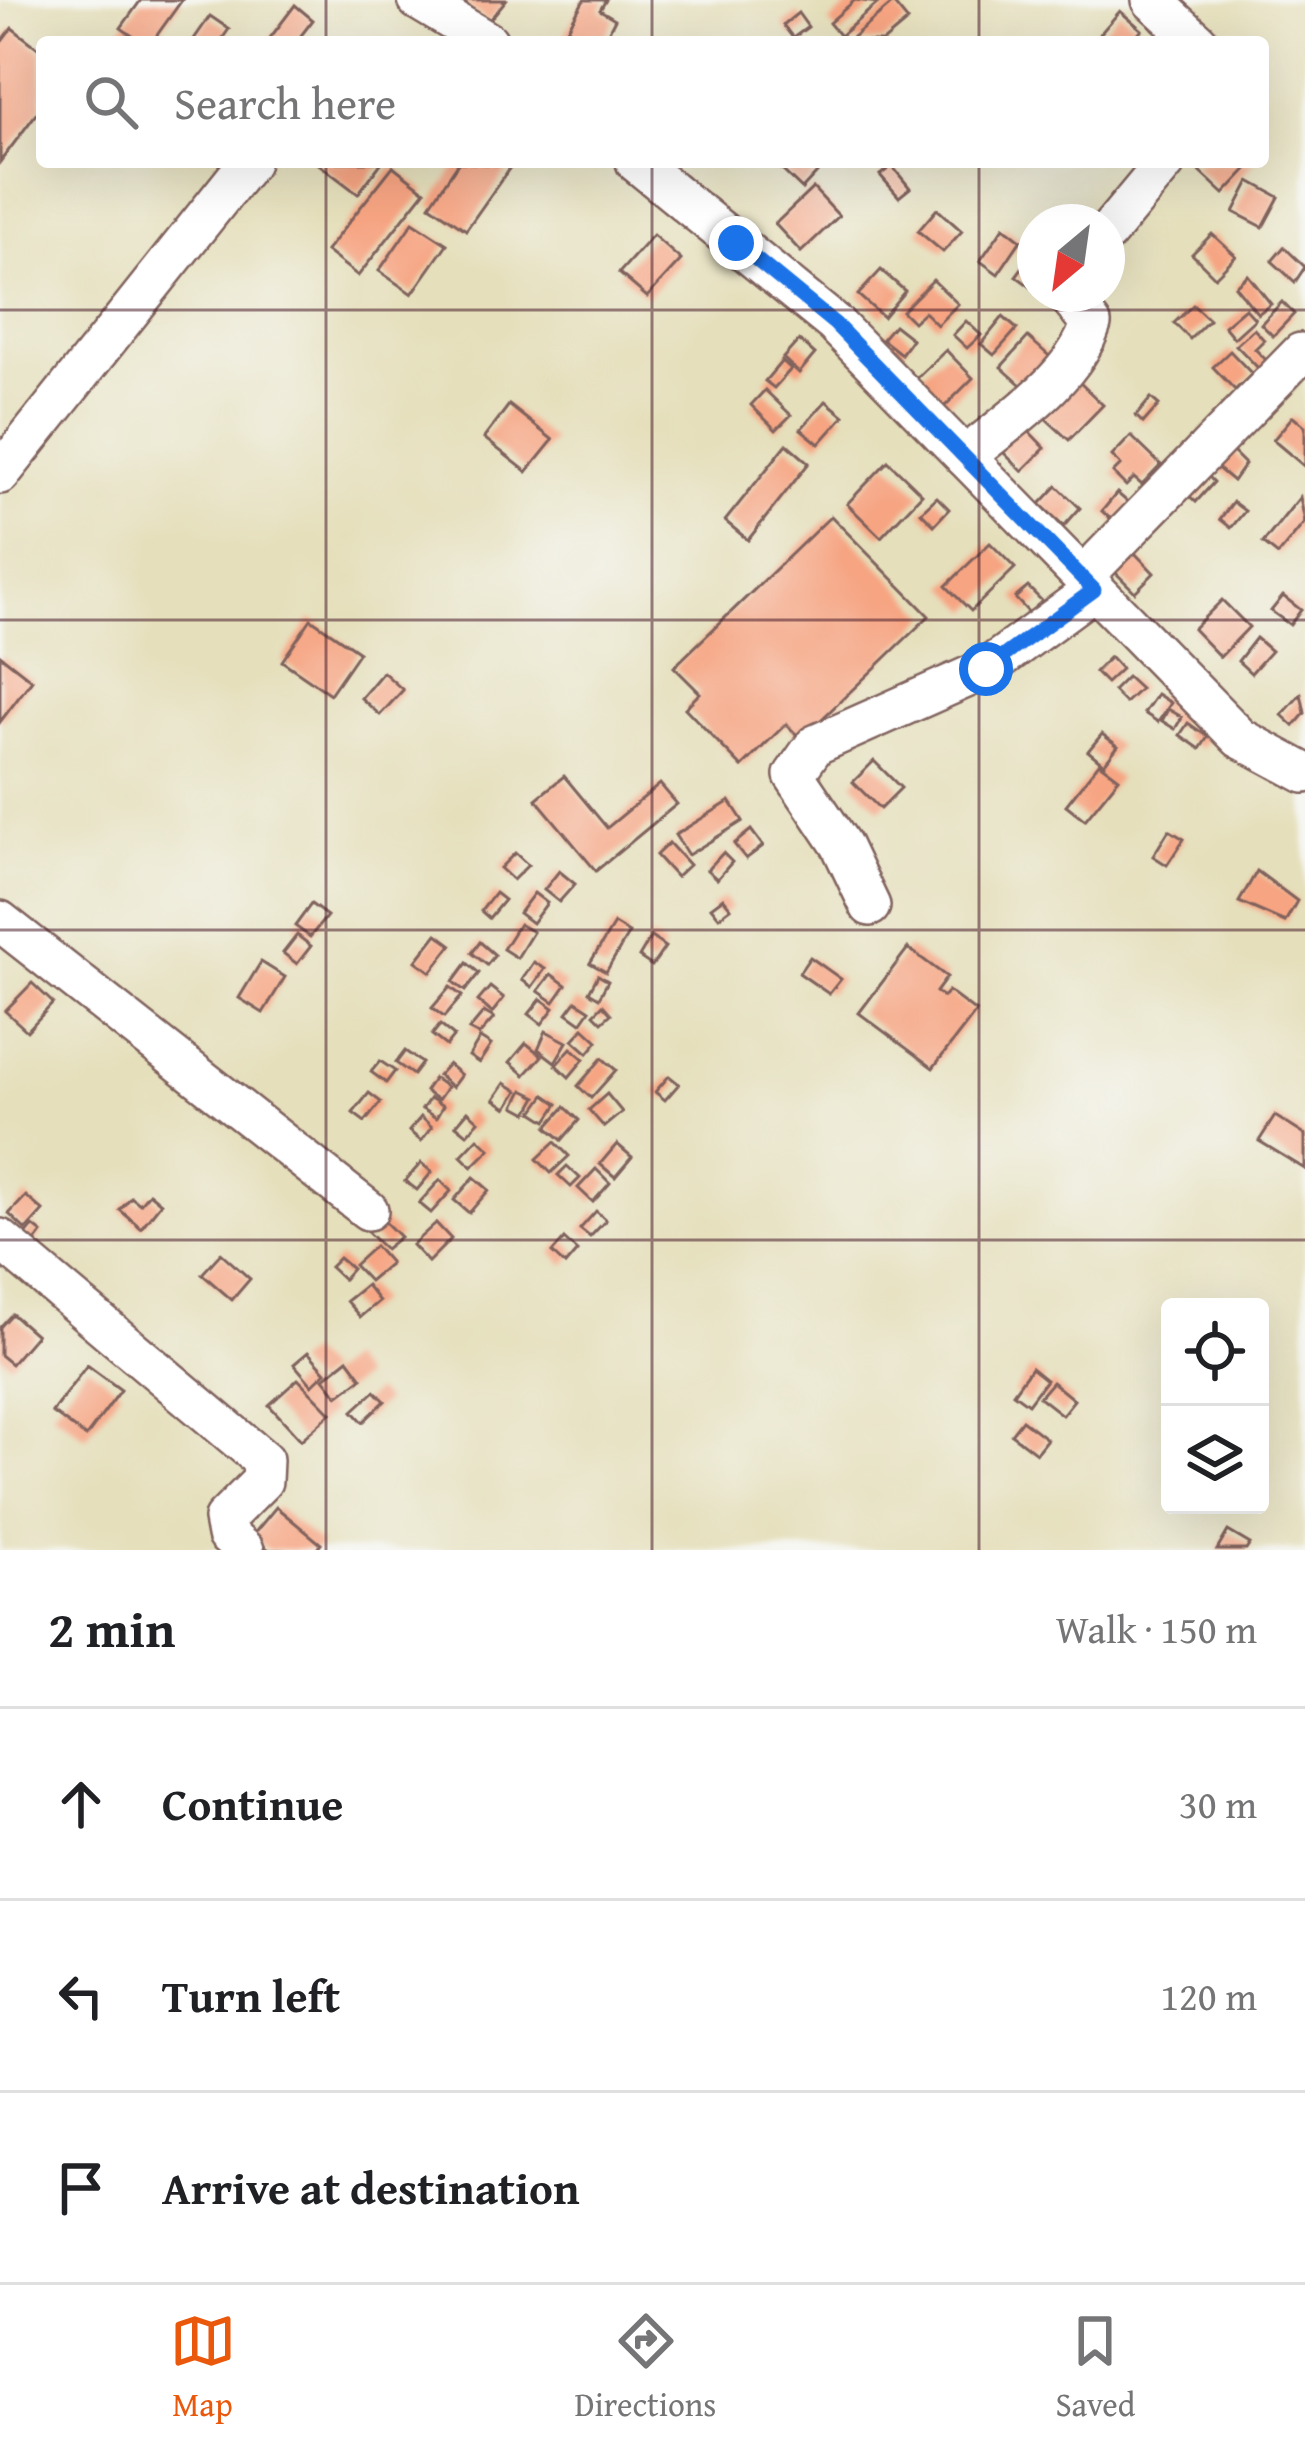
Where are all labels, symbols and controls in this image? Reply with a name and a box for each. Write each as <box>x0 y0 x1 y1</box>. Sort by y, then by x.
search box <box>36 36 1269 168</box>
icon: search <box>78 69 144 135</box>
text: Search here <box>174 70 396 135</box>
north arrow <box>1017 204 1125 312</box>
route end <box>709 216 763 270</box>
route start <box>959 642 1013 696</box>
map controls <box>1161 1298 1269 1514</box>
button: locate <box>1161 1298 1269 1406</box>
button: layers <box>1161 1406 1269 1514</box>
text: 2 min <box>48 1591 175 1666</box>
text: Walk · 150 m <box>1056 1600 1257 1657</box>
icon: ahead <box>48 1771 114 1837</box>
text: Continue <box>162 1771 343 1836</box>
text: 30 m <box>1179 1775 1257 1832</box>
icon: left <box>48 1963 114 2029</box>
text: Turn left <box>162 1963 340 2028</box>
text: 120 m <box>1160 1967 1257 2024</box>
icon: arrive <box>48 2155 114 2221</box>
text: Arrive at destination <box>162 2155 580 2220</box>
tab: Map <box>170 2308 236 2428</box>
tab: Directions <box>575 2308 716 2428</box>
tab: Saved <box>1056 2308 1135 2428</box>

